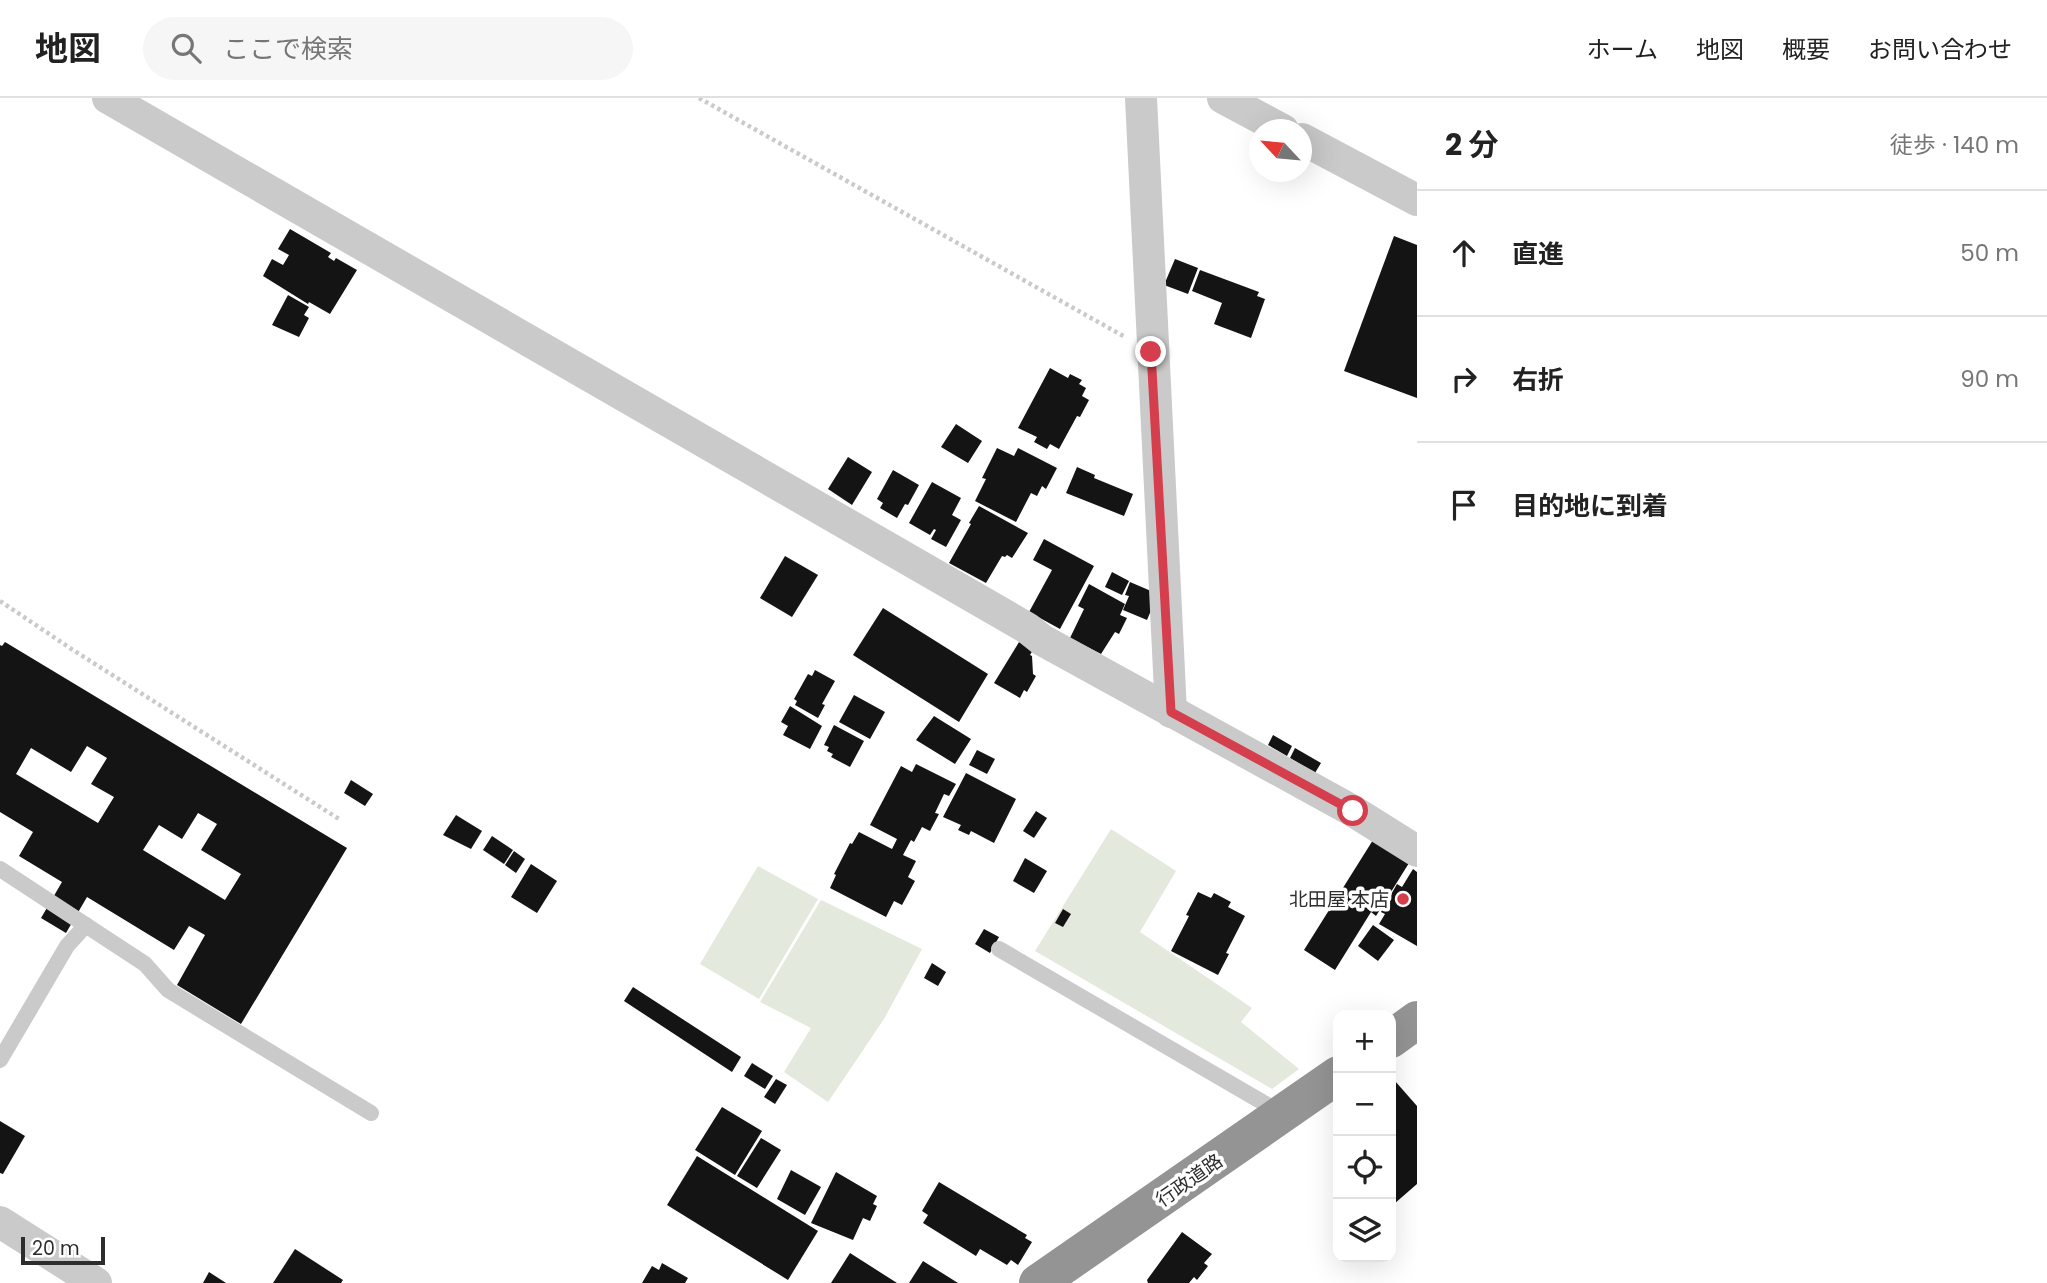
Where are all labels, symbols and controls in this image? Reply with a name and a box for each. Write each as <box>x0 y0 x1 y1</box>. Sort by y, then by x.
search box <box>143 17 633 80</box>
text: 地図 <box>35 25 101 72</box>
icon: search <box>167 29 205 67</box>
text: ここで検索 <box>223 31 353 67</box>
text: ホーム <box>1587 33 1658 66</box>
text: 地図 <box>1696 33 1744 66</box>
text: 概要 <box>1782 33 1830 66</box>
text: お問い合わせ <box>1868 33 2012 66</box>
north arrow <box>1249 119 1312 182</box>
text: 2 分 <box>1445 123 1499 166</box>
text: 徒歩 · 140 m <box>1890 129 2019 161</box>
icon: ahead <box>1445 234 1483 272</box>
text: 直進 <box>1512 236 1564 272</box>
text: 50 m <box>1960 237 2019 269</box>
route end <box>1135 336 1166 367</box>
icon: right <box>1445 360 1483 398</box>
text: 右折 <box>1512 362 1564 398</box>
text: 90 m <box>1960 363 2019 395</box>
icon: arrive <box>1445 486 1483 524</box>
text: 目的地に到着 <box>1512 488 1668 524</box>
route start <box>1337 795 1368 826</box>
place label: 北田屋 本店 <box>1289 886 1389 913</box>
marker: 北田屋 本店 <box>1395 891 1411 907</box>
map controls <box>1333 1010 1396 1262</box>
button: + <box>1333 1010 1396 1073</box>
button: − <box>1333 1073 1396 1136</box>
button: locate <box>1333 1136 1396 1199</box>
street label: 行政道路 <box>1150 1148 1228 1213</box>
button: layers <box>1333 1199 1396 1262</box>
scale bar <box>21 1234 105 1266</box>
text: 20 m <box>32 1235 80 1262</box>

